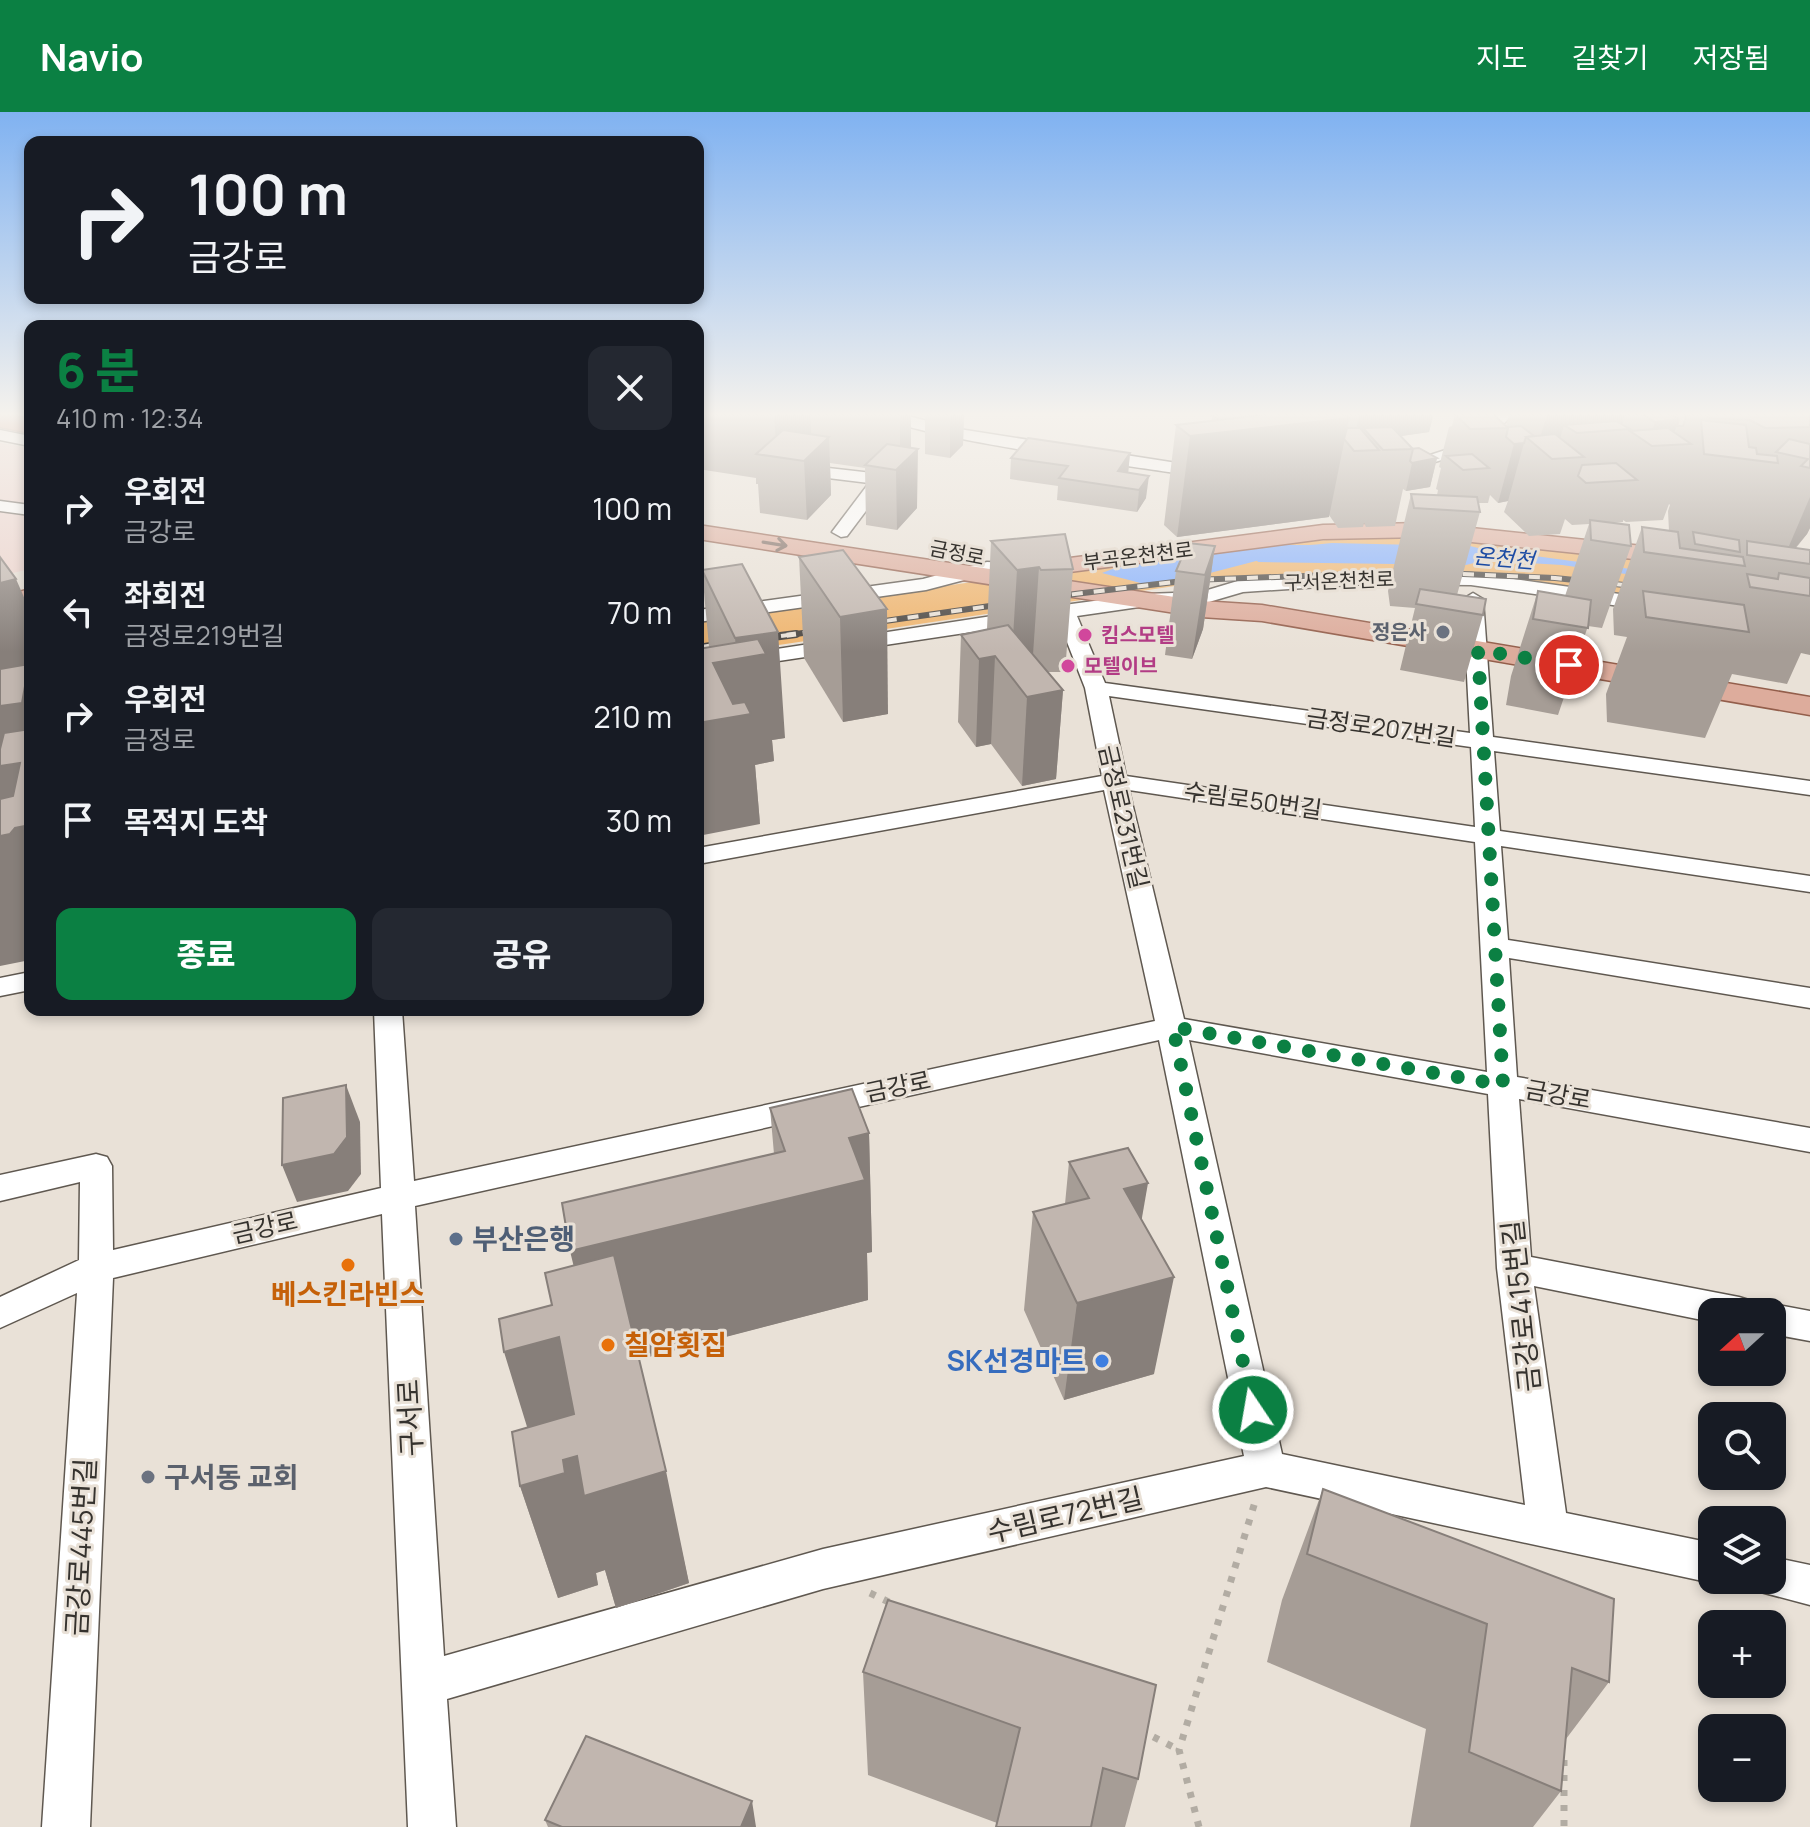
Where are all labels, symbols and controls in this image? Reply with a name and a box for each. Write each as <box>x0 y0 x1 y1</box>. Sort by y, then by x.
text: Navio <box>40 30 144 82</box>
text: 지도 <box>1476 38 1527 76</box>
text: 길찾기 <box>1571 38 1649 76</box>
text: 저장됨 <box>1693 38 1770 76</box>
text: 100 m <box>188 155 348 232</box>
icon: right <box>56 168 160 272</box>
text: 금강로 <box>188 232 287 281</box>
text: 6 분 <box>56 337 140 402</box>
button: close <box>588 346 672 430</box>
text: 410 m · 12:34 <box>56 400 203 436</box>
text: 우회전 <box>124 470 207 511</box>
icon: right <box>56 486 100 530</box>
text: 100 m <box>592 488 672 529</box>
text: 금강로 <box>124 513 196 549</box>
street label: 금정로 <box>927 534 987 571</box>
street label: 부곡온천천로 <box>1082 535 1194 576</box>
one-way arrow <box>762 537 787 552</box>
water label: 온천천 <box>1472 540 1538 576</box>
street label: 구서온천천로 <box>1283 565 1395 596</box>
text: 좌회전 <box>124 574 207 615</box>
icon: left <box>56 590 100 634</box>
text: 70 m <box>607 592 672 633</box>
text: 금정로219번길 <box>124 617 285 653</box>
place label: 정은사 <box>1372 618 1427 645</box>
place label: 킴스모텔 <box>1101 621 1175 648</box>
marker: 정은사 <box>1434 623 1452 641</box>
marker: 킴스모텔 <box>1076 626 1094 644</box>
pin <box>1535 631 1603 699</box>
icon: arrive <box>1547 643 1591 687</box>
place label: 모텔이브 <box>1084 652 1158 679</box>
marker: 모텔이브 <box>1059 657 1077 675</box>
text: 우회전 <box>124 678 207 719</box>
icon: right <box>56 694 100 738</box>
text: 210 m <box>593 696 672 737</box>
street label: 금정로207번길 <box>1304 700 1458 753</box>
text: 금정로 <box>124 721 196 757</box>
street label: 금정로231번길 <box>1092 741 1157 892</box>
street label: 수림로50번길 <box>1182 774 1324 826</box>
icon: arrive <box>56 798 100 842</box>
text: 30 m <box>606 800 672 841</box>
text: 목적지 도착 <box>124 801 268 842</box>
button: 종료 <box>56 908 356 1000</box>
button: 공유 <box>372 908 672 1000</box>
street label: 금강로 <box>862 1063 934 1109</box>
street label: 금강로 <box>1523 1072 1594 1116</box>
street label: 금강로 <box>229 1203 301 1250</box>
street label: 금강로415번길 <box>1492 1218 1548 1394</box>
place label: 부산은행 <box>472 1219 575 1257</box>
marker: 부산은행 <box>447 1230 465 1248</box>
marker: 베스킨라빈스 <box>339 1256 357 1274</box>
place label: 베스킨라빈스 <box>271 1274 425 1312</box>
north arrow <box>1698 1298 1786 1386</box>
map controls <box>1698 1298 1786 1802</box>
place label: 칠암횟집 <box>624 1325 727 1363</box>
marker: 칠암횟집 <box>599 1336 617 1354</box>
place label: SK선경마트 <box>946 1341 1086 1379</box>
marker: SK선경마트 <box>1093 1352 1111 1370</box>
position arrow <box>1211 1368 1295 1452</box>
street label: 구서로 <box>388 1378 430 1458</box>
button: search <box>1698 1402 1786 1490</box>
street label: 금강로445번길 <box>56 1457 104 1637</box>
place label: 구서동 교회 <box>164 1457 298 1495</box>
marker: 구서동 교회 <box>139 1468 157 1486</box>
street label: 수림로72번길 <box>983 1478 1146 1550</box>
button: layers <box>1698 1506 1786 1594</box>
button: + <box>1698 1610 1786 1698</box>
button: − <box>1698 1714 1786 1802</box>

